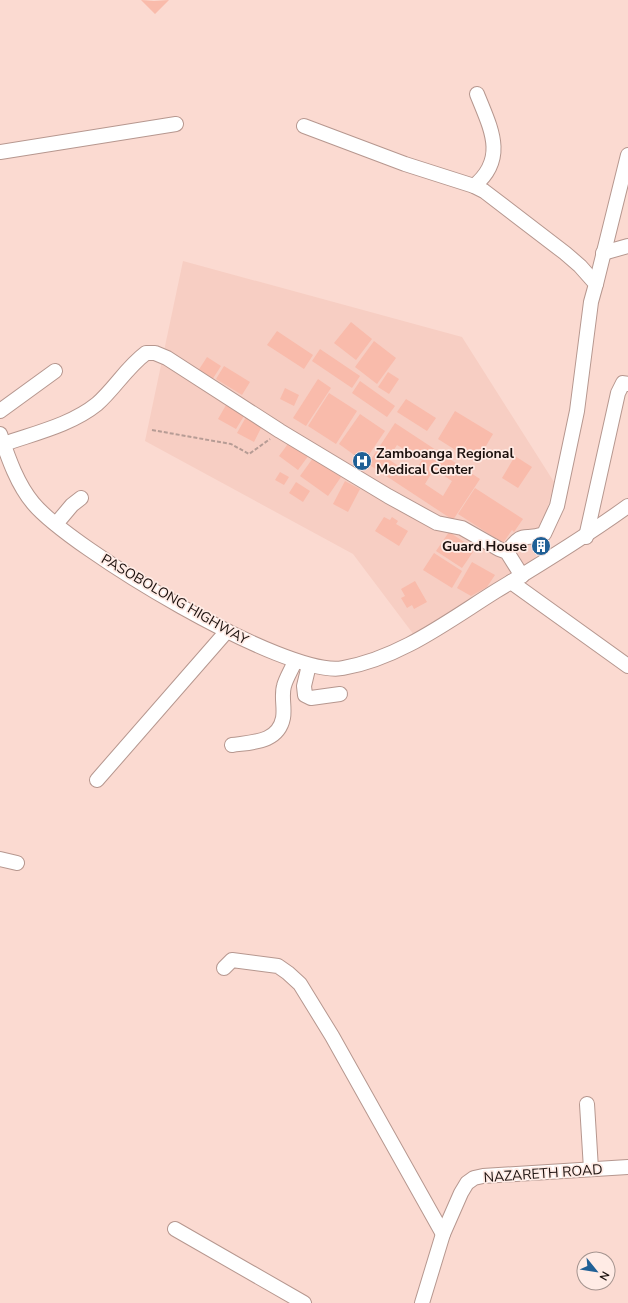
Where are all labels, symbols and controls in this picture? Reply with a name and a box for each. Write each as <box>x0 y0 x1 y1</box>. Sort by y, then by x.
place label: Zamboanga Regional Medical Center <box>376 444 514 479</box>
hospital icon: Zamboanga Regional Medical Center <box>351 450 373 472</box>
building icon: Guard House <box>530 535 552 557</box>
place label: Guard House <box>442 537 527 556</box>
street label: PASOBOLONG HIGHWAY <box>98 549 252 650</box>
street label: NAZARETH ROAD <box>483 1160 603 1187</box>
north arrow <box>576 1251 616 1291</box>
text: N <box>596 1268 613 1283</box>

